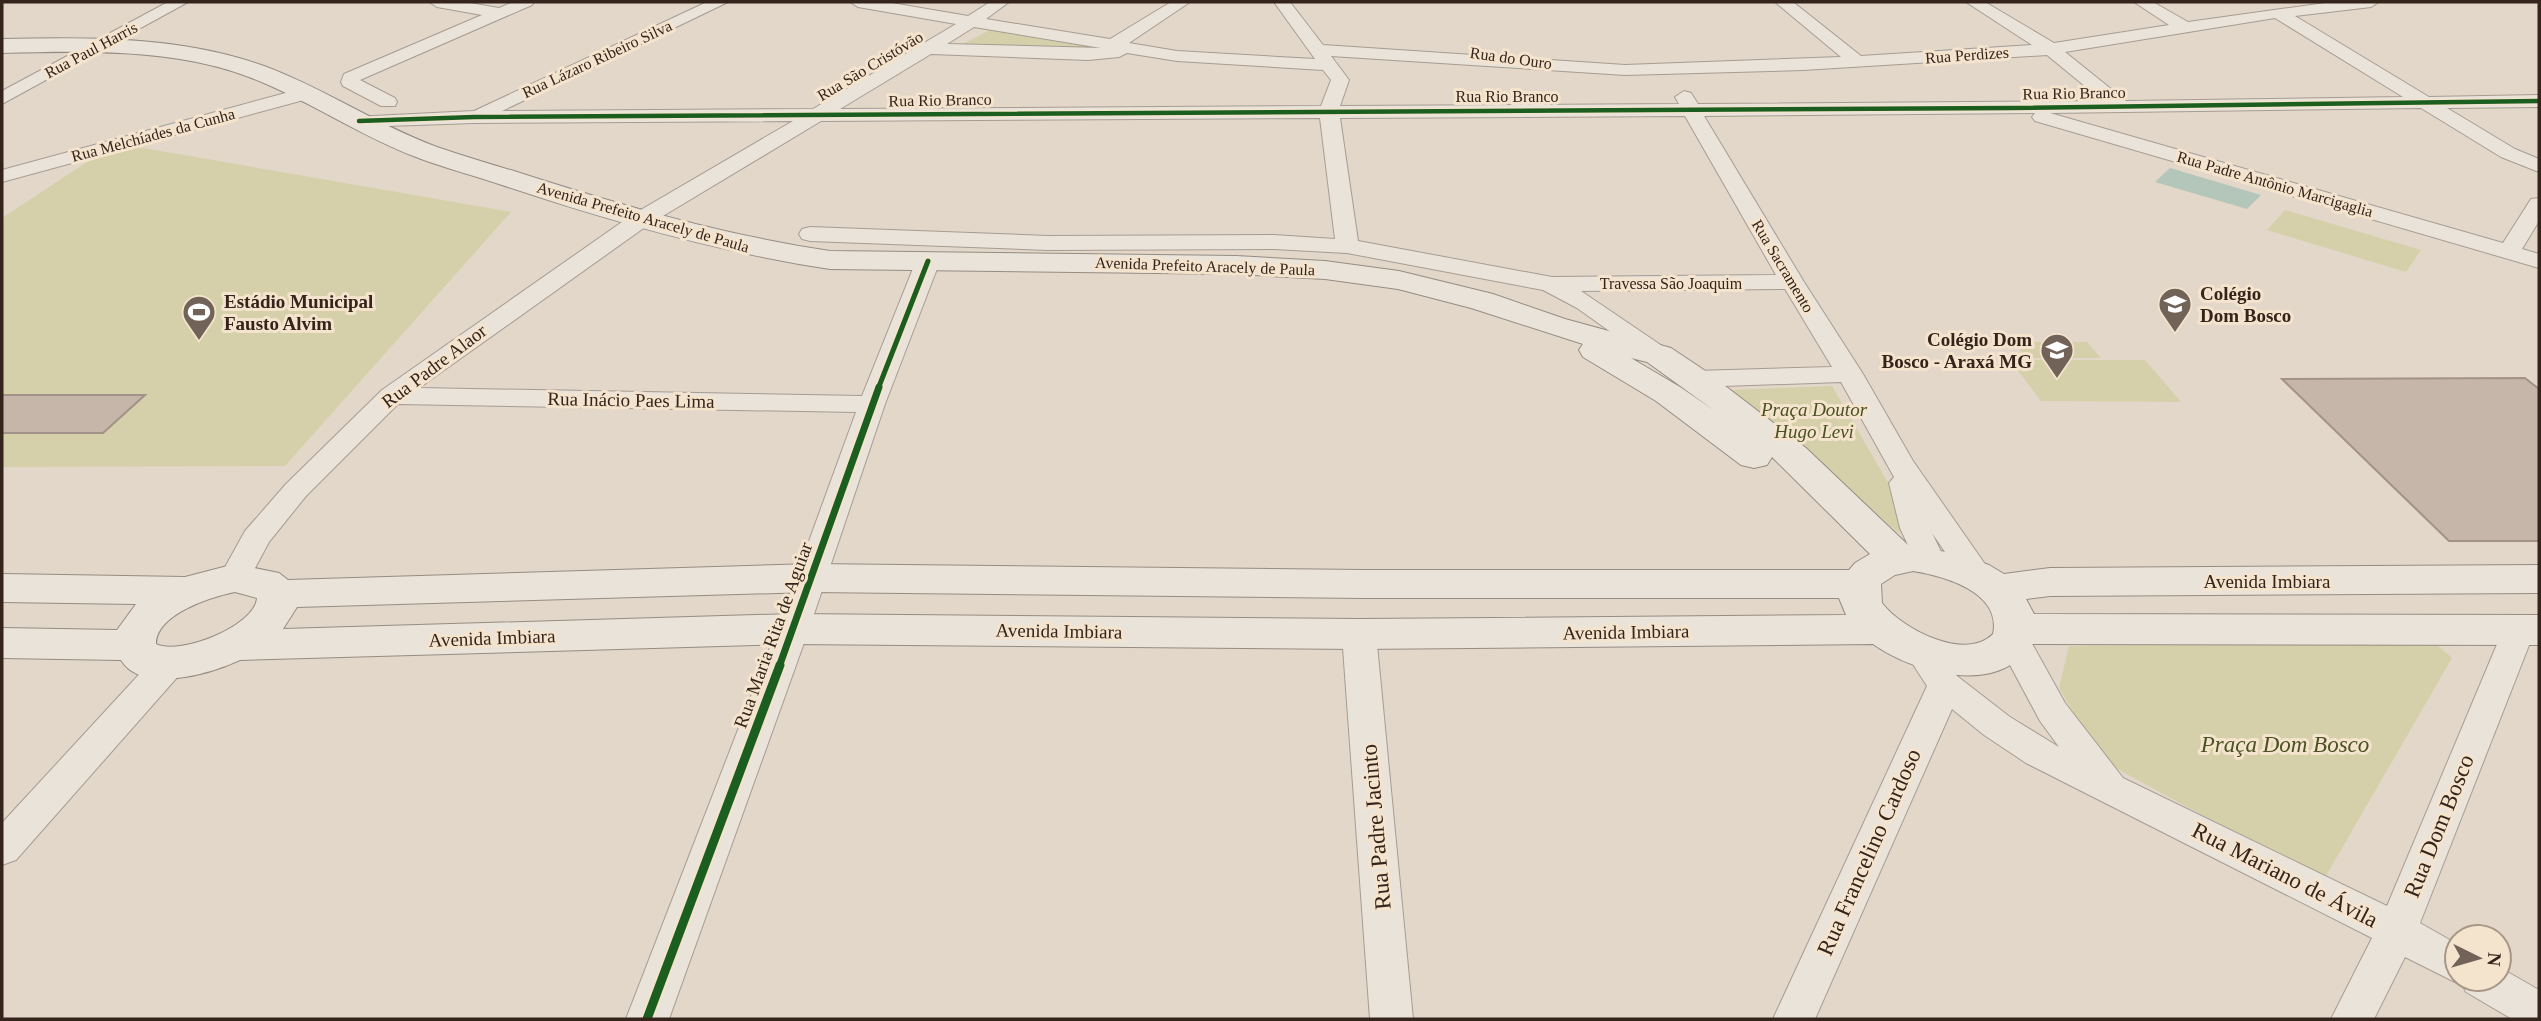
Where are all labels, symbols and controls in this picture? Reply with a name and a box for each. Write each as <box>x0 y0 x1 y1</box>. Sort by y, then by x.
street label: Rua Lázaro Ribeiro Silva <box>520 17 674 101</box>
street label: Rua Paul Harris <box>42 19 140 81</box>
street label: Rua São Cristóvão <box>814 28 926 104</box>
street label: Rua do Ouro <box>1469 44 1553 72</box>
street label: Rua Perdizes <box>1925 44 2009 66</box>
street label: Rua Rio Branco <box>2022 84 2126 102</box>
street label: Rua Rio Branco <box>1455 88 1559 105</box>
street label: Rua Rio Branco <box>888 91 992 109</box>
street label: Rua Melchíades da Cunha <box>69 105 237 165</box>
street label: Rua Padre Antônio Marcigaglia <box>2175 148 2375 221</box>
street label: Avenida Prefeito Aracely de Paula <box>535 179 751 256</box>
street label: Rua Sacramento <box>1749 216 1817 316</box>
street label: Avenida Prefeito Aracely de Paula <box>1095 254 1315 279</box>
street label: Travessa São Joaquim <box>1600 275 1743 293</box>
place label: Colégio Dom Bosco <box>2200 283 2291 326</box>
school or university icon: Colégio Dom Bosco <box>2156 285 2194 334</box>
place label: Estádio Municipal Fausto Alvim <box>224 291 373 334</box>
sports icon: Estádio Municipal Fausto Alvim <box>180 293 218 342</box>
street label: Rua Padre Alaor <box>378 319 491 412</box>
place label: Colégio Dom Bosco - Araxá MG <box>1882 329 2032 372</box>
school or university icon: Colégio Dom Bosco - Araxá MG <box>2038 331 2076 380</box>
street label: Rua Inácio Paes Lima <box>547 388 715 412</box>
park label: Praça Doutor Hugo Levi <box>1760 399 1868 442</box>
street label: Rua Maria Rita de Aguiar <box>730 539 817 731</box>
street label: Avenida Imbiara <box>2204 571 2331 592</box>
street label: Avenida Imbiara <box>995 619 1123 643</box>
street label: Avenida Imbiara <box>1562 620 1690 644</box>
street label: Avenida Imbiara <box>428 625 556 651</box>
park label: Praça Dom Bosco <box>2200 732 2369 757</box>
street label: Rua Padre Jacinto <box>1356 743 1396 911</box>
street label: Rua Francelino Cardoso <box>1812 745 1926 959</box>
street label: Rua Dom Bosco <box>2399 751 2479 901</box>
street label: Rua Mariano de Ávila <box>2188 817 2382 933</box>
north arrow <box>2443 923 2513 993</box>
text: N <box>2483 952 2505 967</box>

